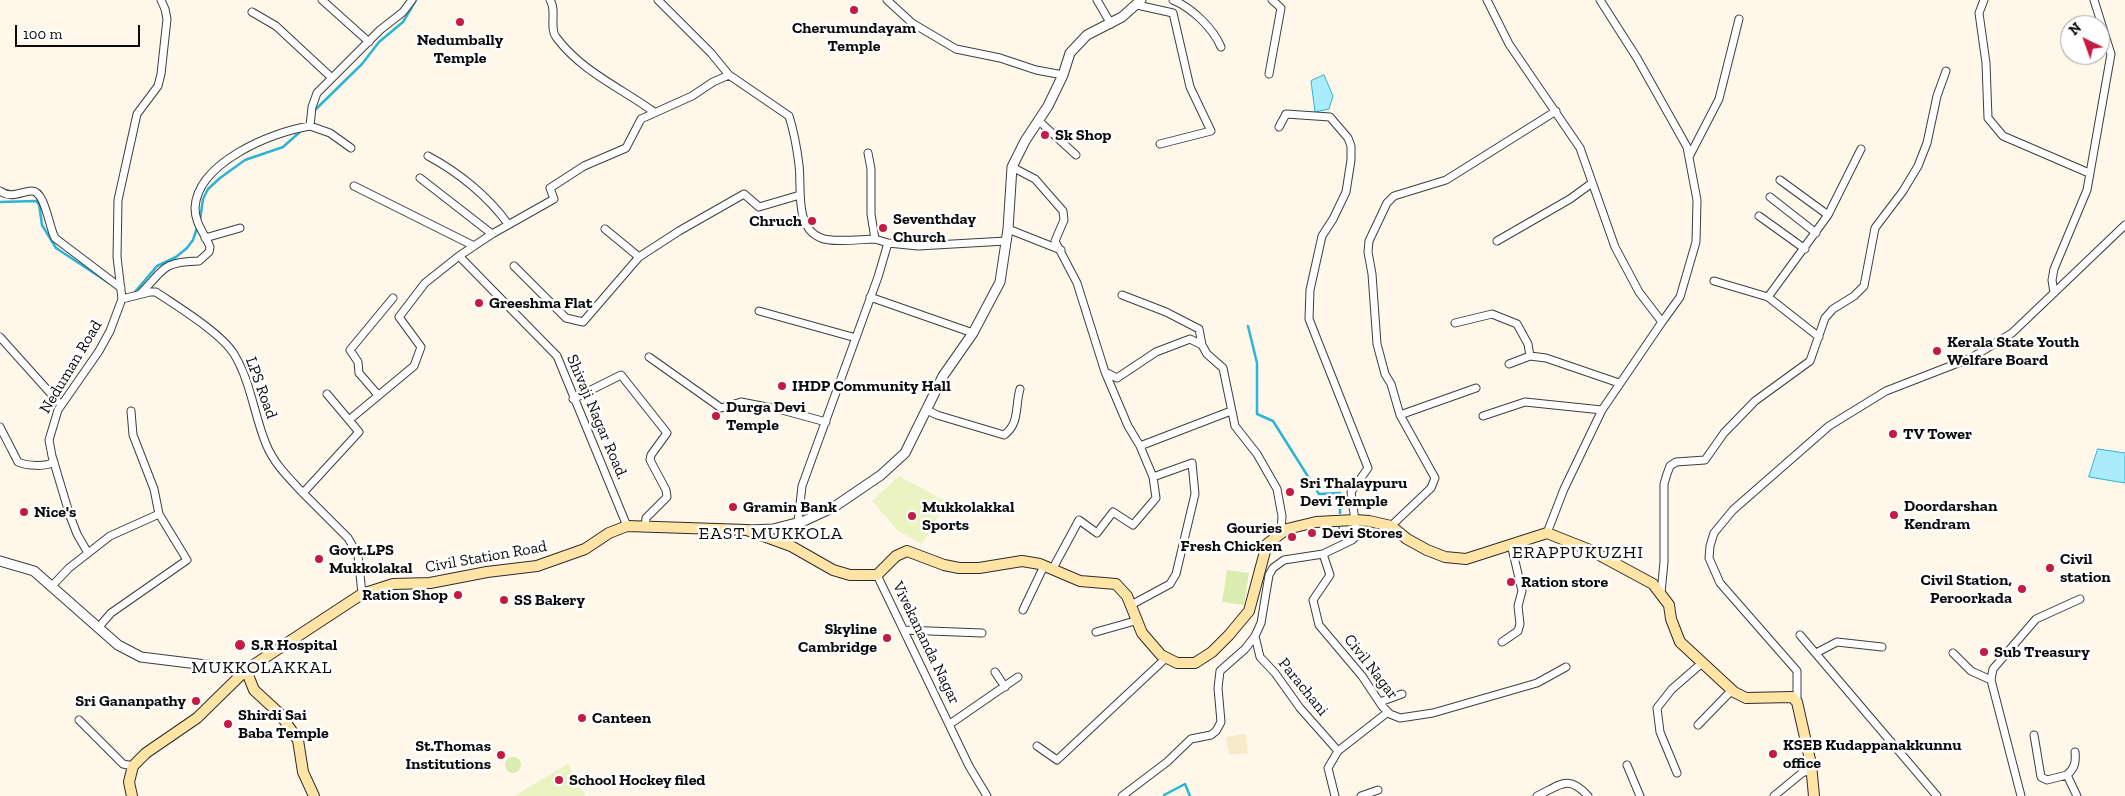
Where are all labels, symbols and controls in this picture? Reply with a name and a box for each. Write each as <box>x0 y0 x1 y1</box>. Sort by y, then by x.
marker: Cherumundayam Temple <box>848 4 860 16</box>
scale bar <box>18 15 142 47</box>
north arrow <box>2060 15 2110 65</box>
marker: Nedumbally Temple <box>454 16 466 28</box>
place label: Cherumundayam Temple <box>792 18 916 56</box>
text: N <box>2066 19 2085 39</box>
text: 100 m <box>23 25 62 43</box>
place label: Nedumbally Temple <box>417 30 503 68</box>
place label: Sk Shop <box>1055 125 1111 145</box>
marker: Sk Shop <box>1039 129 1051 141</box>
place label: Seventhday Church <box>893 209 976 247</box>
place label: Chruch <box>749 211 802 231</box>
marker: Chruch <box>806 215 818 227</box>
marker: Seventhday Church <box>877 222 889 234</box>
place label: Greeshma Flat <box>489 293 592 313</box>
marker: Greeshma Flat <box>473 297 485 309</box>
street label: Neduman Road <box>36 317 106 417</box>
place label: Kerala State Youth Welfare Board <box>1947 332 2079 370</box>
marker: Kerala State Youth Welfare Board <box>1931 345 1943 357</box>
street label: Shivaji Nagar Road. <box>562 352 632 482</box>
street label: LPS Road <box>241 354 281 422</box>
place label: IHDP Community Hall <box>792 376 951 396</box>
marker: IHDP Community Hall <box>776 380 788 392</box>
place label: Durga Devi Temple <box>726 397 806 435</box>
marker: Durga Devi Temple <box>710 410 722 422</box>
place label: TV Tower <box>1903 424 1972 444</box>
marker: TV Tower <box>1887 428 1899 440</box>
place label: Sri Thalaypuru Devi Temple <box>1300 473 1407 511</box>
marker: Sri Thalaypuru Devi Temple <box>1284 486 1296 498</box>
place label: Doordarshan Kendram <box>1904 496 1997 534</box>
place label: Gramin Bank <box>743 497 837 517</box>
place label: Mukkolakkal Sports <box>922 497 1014 535</box>
marker: Gramin Bank <box>727 501 739 513</box>
place label: Nice's <box>34 502 76 522</box>
marker: Nice's <box>18 506 30 518</box>
marker: Doordarshan Kendram <box>1888 509 1900 521</box>
marker: Mukkolakkal Sports <box>906 510 918 522</box>
place label: Gouries Fresh Chicken <box>1181 518 1282 556</box>
district label: EAST MUKKOLA <box>697 523 845 545</box>
place label: Devi Stores <box>1322 523 1403 543</box>
marker: Devi Stores <box>1306 527 1318 539</box>
marker: Gouries Fresh Chicken <box>1286 531 1298 543</box>
street label: Civil Station Road <box>424 537 548 577</box>
place label: Govt.LPS Mukkolakal <box>329 540 413 578</box>
district label: ERAPPUKUZHI <box>1511 542 1645 564</box>
place label: Civil station <box>2060 549 2111 587</box>
marker: Govt.LPS Mukkolakal <box>313 553 325 565</box>
marker: Civil station <box>2044 562 2056 574</box>
place label: Civil Station, Peroorkada <box>1920 570 2012 608</box>
place label: Ration store <box>1521 572 1608 592</box>
marker: Ration store <box>1505 576 1517 588</box>
street label: Vivekananda Nagar <box>888 578 964 708</box>
marker: Civil Station, Peroorkada <box>2016 583 2028 595</box>
place label: Ration Shop <box>362 585 448 605</box>
marker: Ration Shop <box>452 589 464 601</box>
place label: SS Bakery <box>514 590 585 610</box>
marker: SS Bakery <box>498 594 510 606</box>
place label: Skyline Cambridge <box>798 619 877 657</box>
street label: Civil Nagar <box>1340 631 1402 703</box>
marker: Skyline Cambridge <box>881 632 893 644</box>
place label: S.R Hospital <box>251 635 337 655</box>
marker: S.R Hospital <box>233 638 247 652</box>
place label: Sub Treasury <box>1994 642 2090 662</box>
marker: Sub Treasury <box>1978 646 1990 658</box>
street label: Parachani <box>1274 654 1332 720</box>
district label: MUKKOLAKKAL <box>190 657 334 679</box>
place label: Sri Gananpathy <box>75 691 186 711</box>
marker: Sri Gananpathy <box>190 695 202 707</box>
place label: Shirdi Sai Baba Temple <box>238 705 329 743</box>
place label: Canteen <box>592 708 651 728</box>
marker: Canteen <box>576 712 588 724</box>
marker: Shirdi Sai Baba Temple <box>222 718 234 730</box>
place label: KSEB Kudappanakkunnu office <box>1783 735 1962 773</box>
place label: St.Thomas Institutions <box>405 736 491 774</box>
marker: KSEB Kudappanakkunnu office <box>1767 748 1779 760</box>
marker: St.Thomas Institutions <box>495 749 507 761</box>
place label: School Hockey filed <box>569 770 705 790</box>
marker: School Hockey filed <box>553 774 565 786</box>

